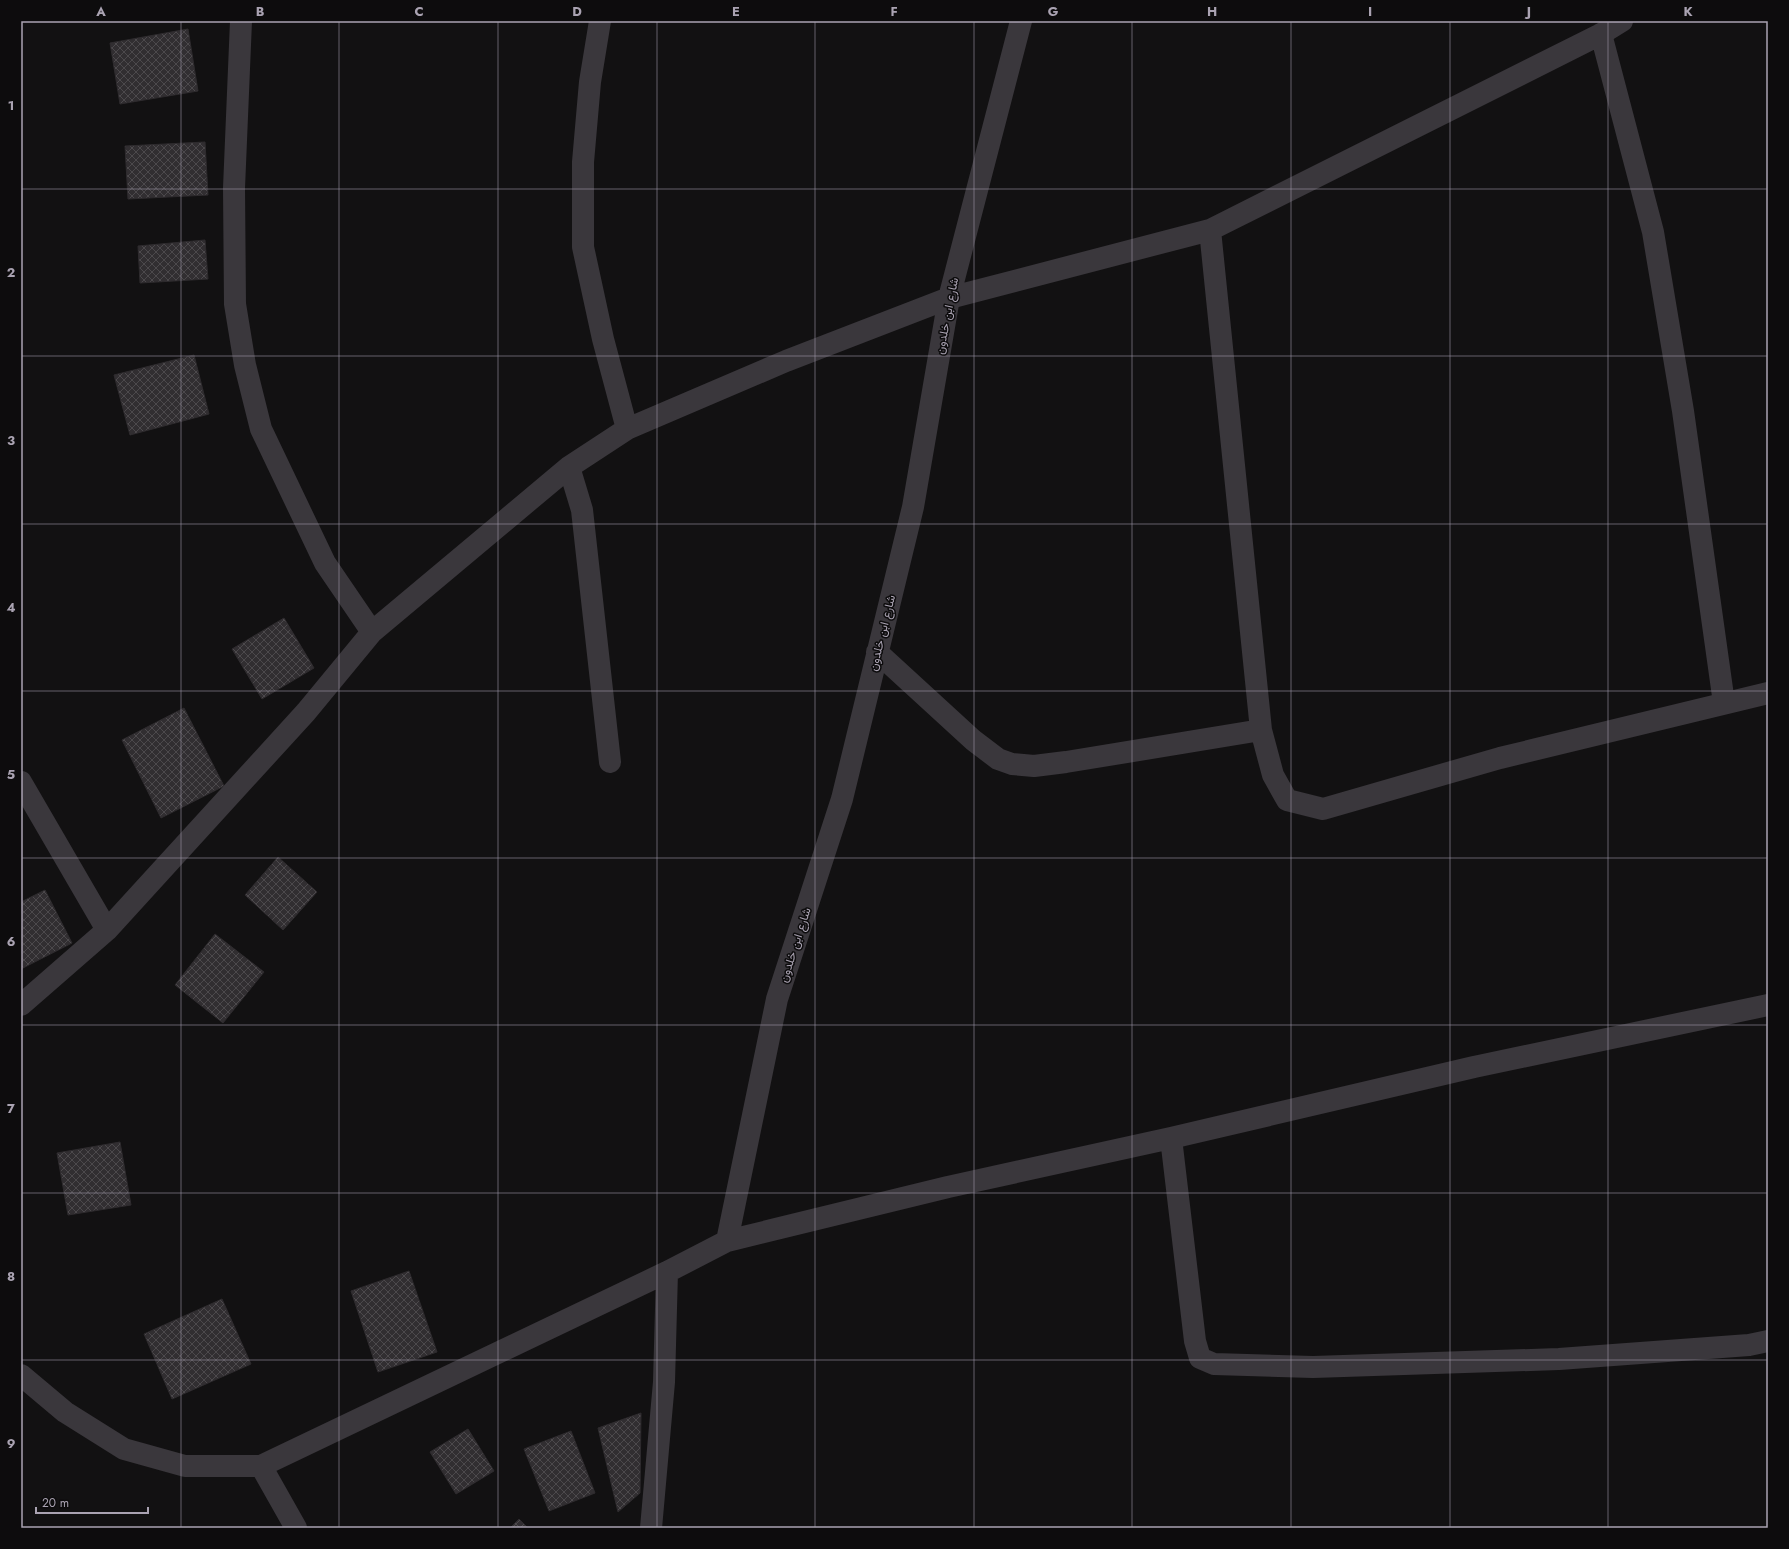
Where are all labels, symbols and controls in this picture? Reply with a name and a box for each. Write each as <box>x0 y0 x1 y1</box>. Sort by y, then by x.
text: A <box>95 2 106 21</box>
text: B <box>256 2 265 21</box>
text: C <box>414 2 424 21</box>
text: D <box>572 2 582 21</box>
text: E <box>732 2 740 21</box>
text: F <box>890 2 898 21</box>
text: G <box>1048 2 1059 21</box>
text: H <box>1207 2 1217 21</box>
text: I <box>1368 2 1372 21</box>
text: J <box>1524 2 1531 21</box>
text: K <box>1683 2 1693 21</box>
text: 1 <box>8 96 14 115</box>
text: 2 <box>7 263 15 282</box>
street label: شارع ابن خلدون <box>931 276 963 356</box>
text: 3 <box>7 431 15 450</box>
street label: شارع ابن خلدون <box>864 593 900 673</box>
text: 4 <box>6 598 16 617</box>
text: 5 <box>7 765 15 784</box>
street label: شارع ابن خلدون <box>774 905 816 985</box>
text: 6 <box>7 932 16 951</box>
text: 7 <box>7 1099 15 1118</box>
text: 8 <box>7 1267 15 1286</box>
text: 9 <box>7 1434 16 1453</box>
scale bar <box>36 1489 148 1515</box>
text: 20 m <box>42 1494 69 1512</box>

